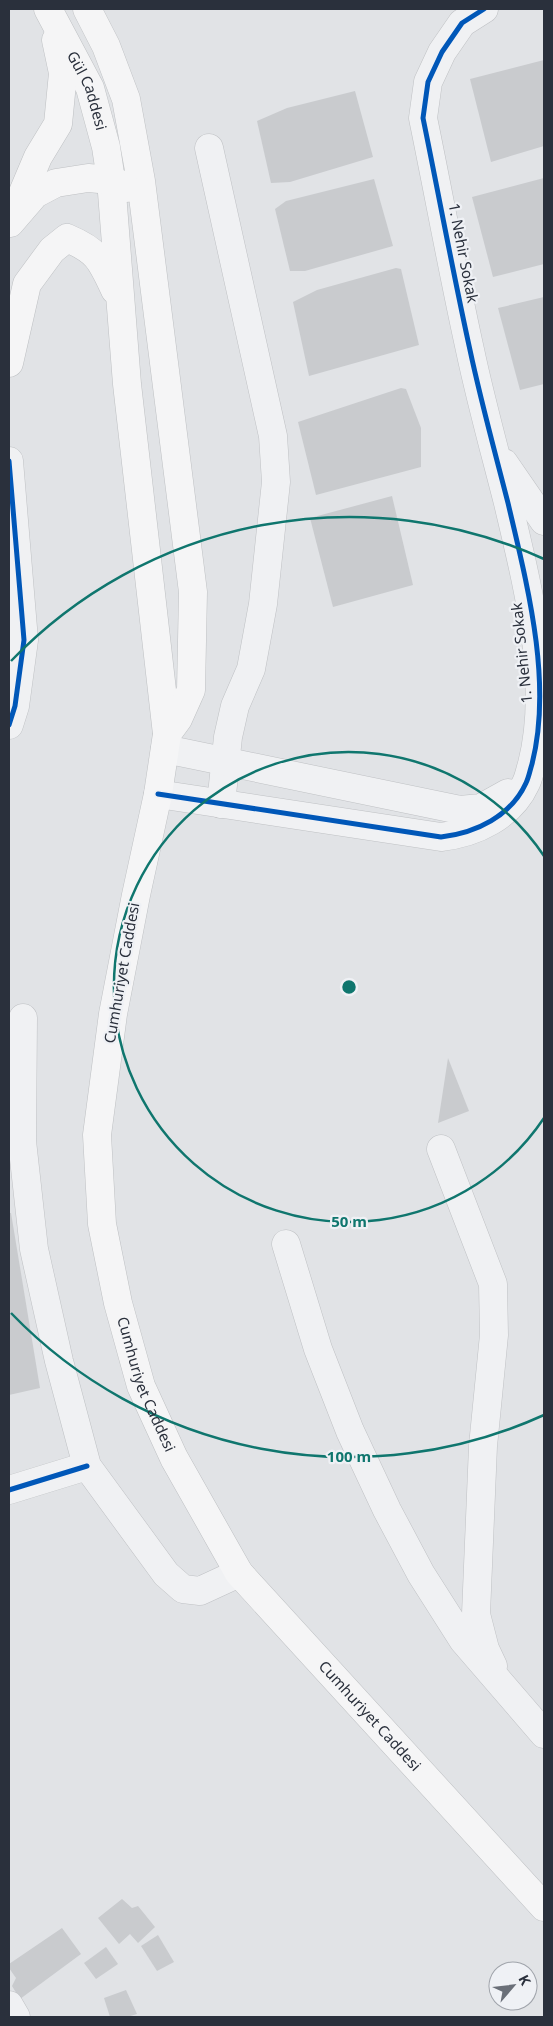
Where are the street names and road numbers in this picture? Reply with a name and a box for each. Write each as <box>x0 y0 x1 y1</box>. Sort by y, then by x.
street label: Gül Caddesi <box>63 47 112 132</box>
street label: 1. Nehir Sokak <box>444 201 483 304</box>
street label: 1. Nehir Sokak <box>506 602 536 705</box>
street label: Cumhuriyet Caddesi <box>99 901 143 1045</box>
street label: Cumhuriyet Caddesi <box>113 1314 181 1455</box>
street label: Cumhuriyet Caddesi <box>315 1656 426 1775</box>

